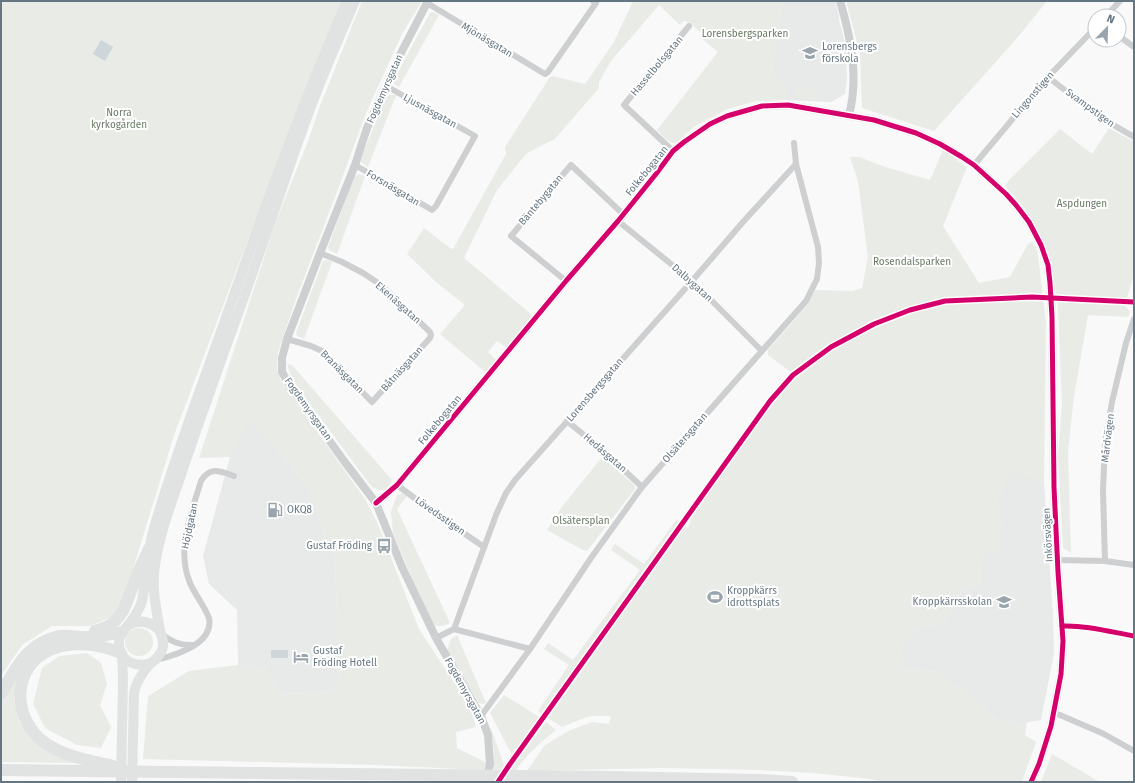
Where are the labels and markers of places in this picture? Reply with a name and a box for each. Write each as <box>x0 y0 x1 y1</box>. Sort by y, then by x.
place label: Lorensbergs förskola <box>822 41 877 65</box>
school or university icon: Lorensbergs förskola <box>801 44 819 62</box>
fuel station icon: OKQ8 <box>266 501 284 519</box>
place label: OKQ8 <box>287 504 313 516</box>
bus stop icon: Gustaf Fröding <box>375 537 393 555</box>
place label: Gustaf Fröding <box>306 540 373 552</box>
place label: Kroppkärrs idrottsplats <box>727 585 780 609</box>
sports icon: Kroppkärrs idrottsplats <box>706 588 724 606</box>
school or university icon: Kroppkärrsskolan <box>995 593 1013 611</box>
place label: Kroppkärrsskolan <box>913 596 992 608</box>
place label: Gustaf Fröding Hotell <box>313 645 377 669</box>
hotel icon: Gustaf Fröding Hotell <box>292 648 310 666</box>

